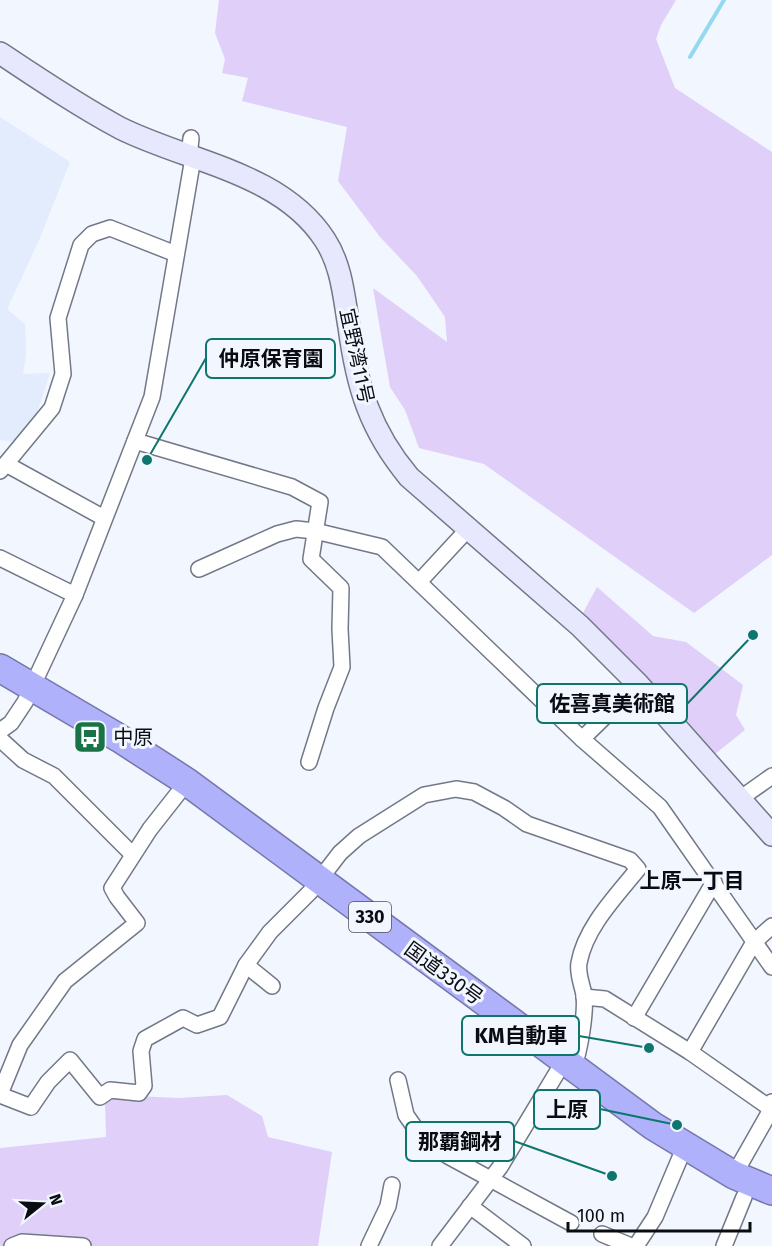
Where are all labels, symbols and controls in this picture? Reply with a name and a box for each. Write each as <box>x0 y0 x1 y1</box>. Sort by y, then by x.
street label: 宜野湾11号 <box>335 306 379 406</box>
callout: 仲原保育園 <box>206 339 335 378</box>
text: 仲原保育園 <box>219 346 324 372</box>
callout: 佐喜真美術館 <box>537 684 687 723</box>
text: 佐喜真美術館 <box>549 691 675 717</box>
bus stop icon: 中原 <box>72 719 108 755</box>
place label: 中原 <box>113 725 153 749</box>
district label: 上原一丁目 <box>640 868 745 894</box>
road number: 330 <box>349 902 391 932</box>
street label: 国道330号 <box>400 937 488 1009</box>
callout: KM自動車 <box>462 1016 579 1055</box>
text: KM自動車 <box>475 1023 567 1049</box>
callout: 上原 <box>534 1090 600 1129</box>
text: 上原 <box>546 1097 588 1123</box>
callout: 那覇鋼材 <box>406 1122 514 1161</box>
text: 那覇鋼材 <box>418 1129 502 1155</box>
north arrow <box>12 1174 72 1234</box>
text: N <box>45 1192 66 1207</box>
scale bar <box>568 1195 750 1233</box>
text: 100 m <box>577 1205 625 1227</box>

